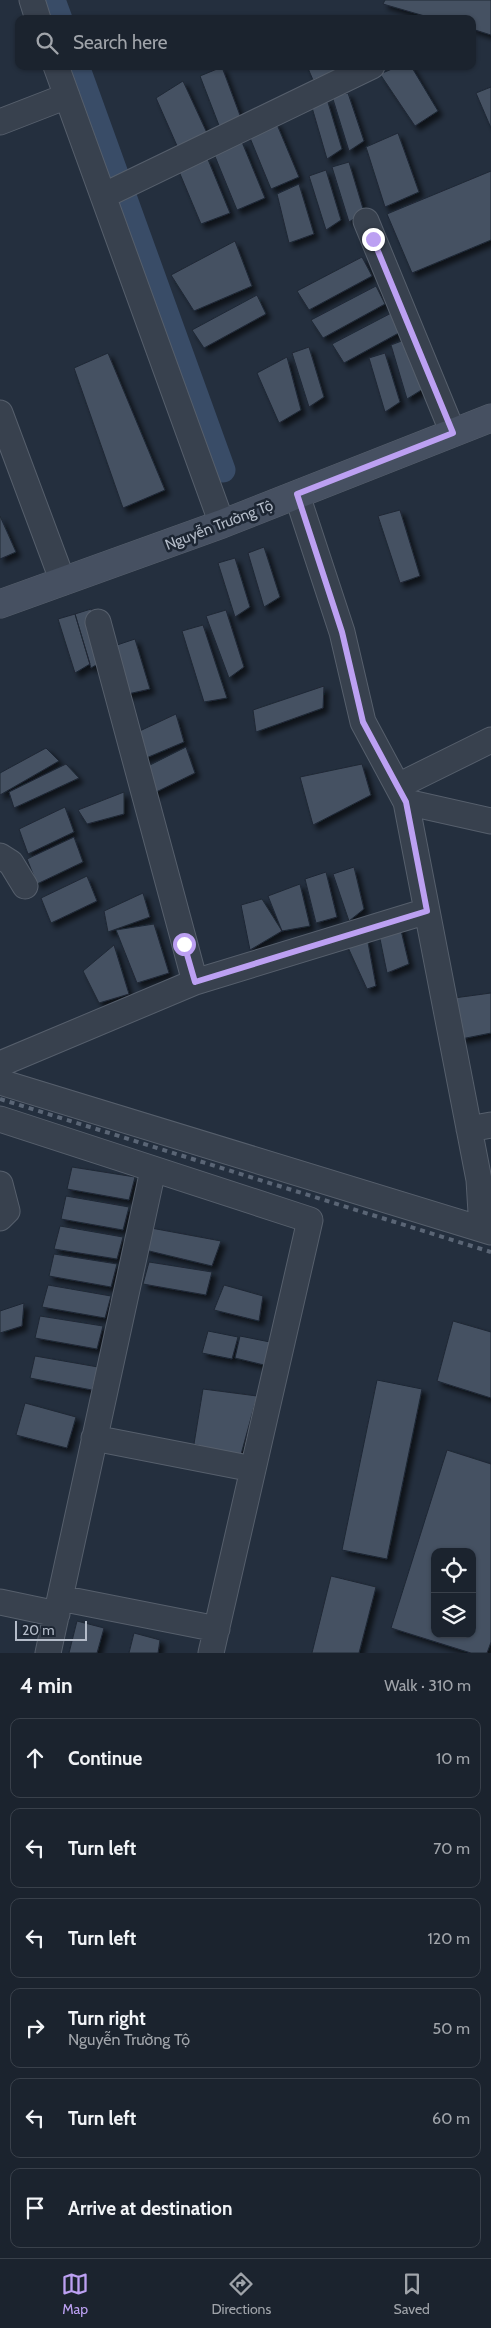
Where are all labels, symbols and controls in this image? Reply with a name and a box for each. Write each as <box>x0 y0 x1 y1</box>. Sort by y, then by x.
search box <box>15 15 476 70</box>
icon: search <box>33 29 61 57</box>
text: Search here <box>73 31 167 54</box>
route end <box>362 228 385 251</box>
street label: Nguyễn Trường Tộ <box>162 496 276 554</box>
route start <box>173 933 196 956</box>
map controls <box>431 1548 476 1638</box>
button: locate <box>431 1548 476 1593</box>
button: layers <box>431 1593 476 1638</box>
scale bar <box>15 1618 88 1641</box>
text: 20 m <box>22 1621 55 1639</box>
text: 4 min <box>20 1673 73 1698</box>
text: Walk · 310 m <box>384 1676 471 1695</box>
icon: ahead <box>21 1744 49 1772</box>
text: Continue <box>68 1747 142 1770</box>
text: 10 m <box>436 1749 470 1768</box>
icon: left <box>21 1834 49 1862</box>
text: Turn left <box>68 1837 136 1860</box>
text: 70 m <box>433 1839 470 1858</box>
icon: left <box>21 1924 49 1952</box>
text: Turn left <box>68 1927 136 1950</box>
text: 120 m <box>428 1929 470 1948</box>
text: Turn right <box>68 2007 146 2030</box>
icon: right <box>21 2014 49 2042</box>
text: 50 m <box>433 2019 470 2038</box>
text: Nguyễn Trường Tộ <box>68 2030 190 2049</box>
icon: left <box>21 2104 49 2132</box>
text: Turn left <box>68 2107 136 2130</box>
text: 60 m <box>432 2109 470 2128</box>
icon: arrive <box>21 2194 49 2222</box>
text: Arrive at destination <box>68 2197 232 2220</box>
tab: Map <box>61 2270 89 2318</box>
tab: Directions <box>211 2270 271 2318</box>
tab: Saved <box>393 2270 430 2318</box>

